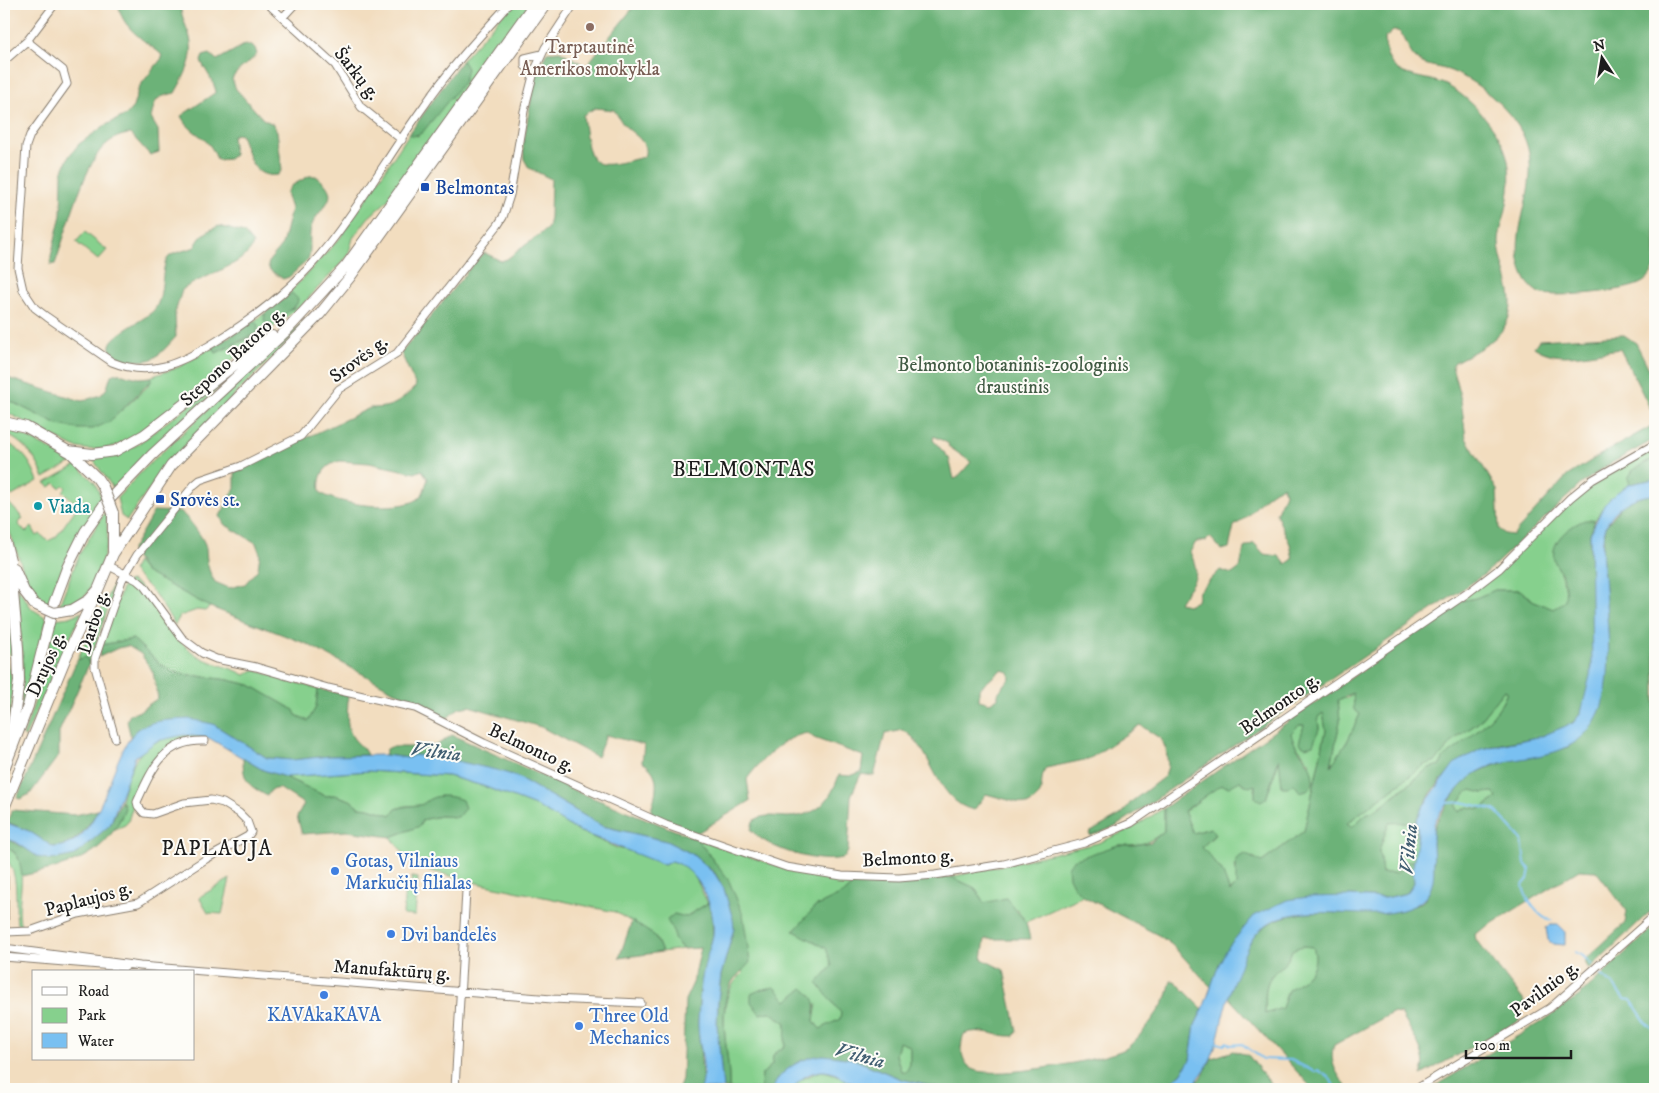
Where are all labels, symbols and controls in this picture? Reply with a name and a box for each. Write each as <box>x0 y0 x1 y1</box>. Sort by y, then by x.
marker: Tarptautinė Amerikos mokykla <box>584 21 596 33</box>
north arrow <box>1576 32 1626 82</box>
place label: Tarptautinė Amerikos mokykla <box>520 36 660 81</box>
text: N <box>1592 36 1607 56</box>
street label: Šarkų g. <box>329 41 386 105</box>
place label: Belmontas <box>435 177 514 200</box>
marker: Belmontas <box>419 181 431 193</box>
street label: Stepono Batoro g. <box>176 303 290 412</box>
street label: Srovės g. <box>325 330 393 388</box>
park label: Belmonto botaninis-zoologinis draustinis <box>897 354 1129 399</box>
district label: BELMONTAS <box>673 457 815 483</box>
place label: Srovės st. <box>170 489 240 512</box>
marker: Srovės st. <box>154 493 166 505</box>
place label: Viada <box>47 496 90 519</box>
marker: Viada <box>32 500 44 512</box>
street label: Darbo g. <box>73 588 114 657</box>
street label: Drujos g. <box>22 629 71 701</box>
street label: Belmonto g. <box>1236 668 1324 740</box>
street label: Belmonto g. <box>485 718 578 778</box>
water label: Vilnia <box>409 737 462 768</box>
water label: Vilnia <box>1395 823 1424 875</box>
district label: PAPLAUJA <box>161 836 273 862</box>
street label: Belmonto g. <box>862 845 955 872</box>
place label: Gotas, Vilniaus Markučių filialas <box>345 850 472 895</box>
marker: Gotas, Vilniaus Markučių filialas <box>329 865 341 877</box>
street label: Paplaujos g. <box>42 877 135 922</box>
place label: Dvi bandelės <box>401 924 497 947</box>
marker: Dvi bandelės <box>385 928 397 940</box>
street label: Manufaktūrų g. <box>333 955 451 986</box>
street label: Pavilnio g. <box>1506 956 1584 1022</box>
legend <box>32 970 195 1060</box>
text: Road <box>78 982 110 1001</box>
marker: KAVAkaKAVA <box>318 989 330 1001</box>
place label: KAVAkaKAVA <box>267 1004 382 1027</box>
place label: Three Old Mechanics <box>589 1005 670 1050</box>
text: Park <box>78 1006 107 1025</box>
marker: Three Old Mechanics <box>573 1020 585 1032</box>
scale bar <box>1466 1028 1572 1060</box>
text: Water <box>77 1032 114 1051</box>
text: 100 m <box>1474 1036 1510 1055</box>
water label: Vilnia <box>832 1038 887 1075</box>

